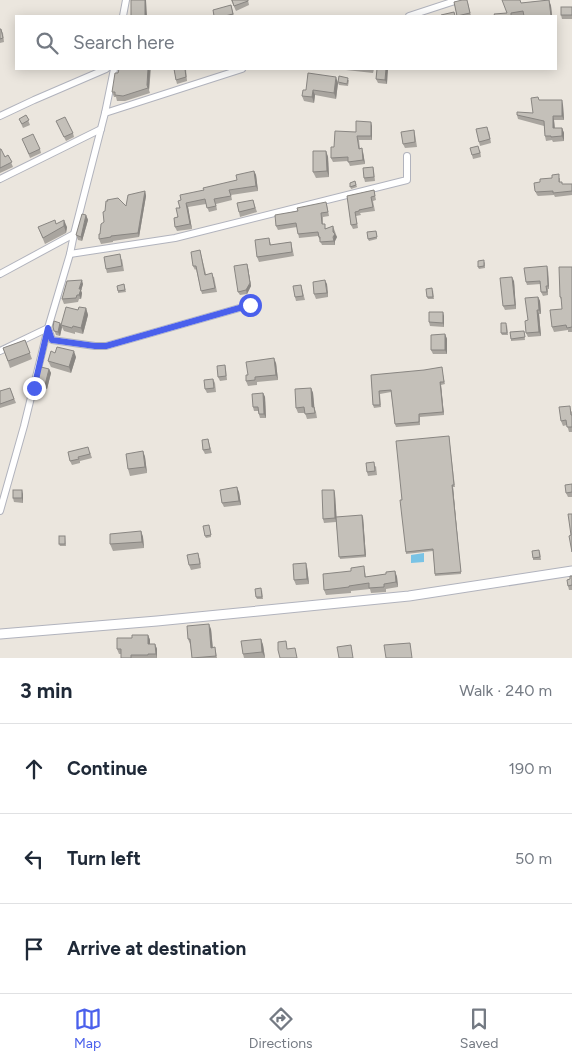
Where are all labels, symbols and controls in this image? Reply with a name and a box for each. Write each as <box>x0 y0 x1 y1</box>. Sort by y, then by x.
search box <box>15 15 557 70</box>
icon: search <box>33 29 61 57</box>
text: Search here <box>73 31 175 54</box>
route start <box>239 294 262 317</box>
route end <box>23 377 46 400</box>
text: 3 min <box>20 678 72 703</box>
text: Walk · 240 m <box>459 681 552 700</box>
icon: ahead <box>20 755 48 783</box>
text: Continue <box>67 757 147 780</box>
text: 190 m <box>509 759 552 778</box>
icon: left <box>20 845 48 873</box>
text: Turn left <box>67 847 141 870</box>
text: 50 m <box>515 849 552 868</box>
icon: arrive <box>20 935 48 963</box>
text: Arrive at destination <box>67 937 246 960</box>
tab: Map <box>74 1005 102 1052</box>
tab: Directions <box>249 1005 313 1052</box>
tab: Saved <box>460 1005 498 1052</box>

